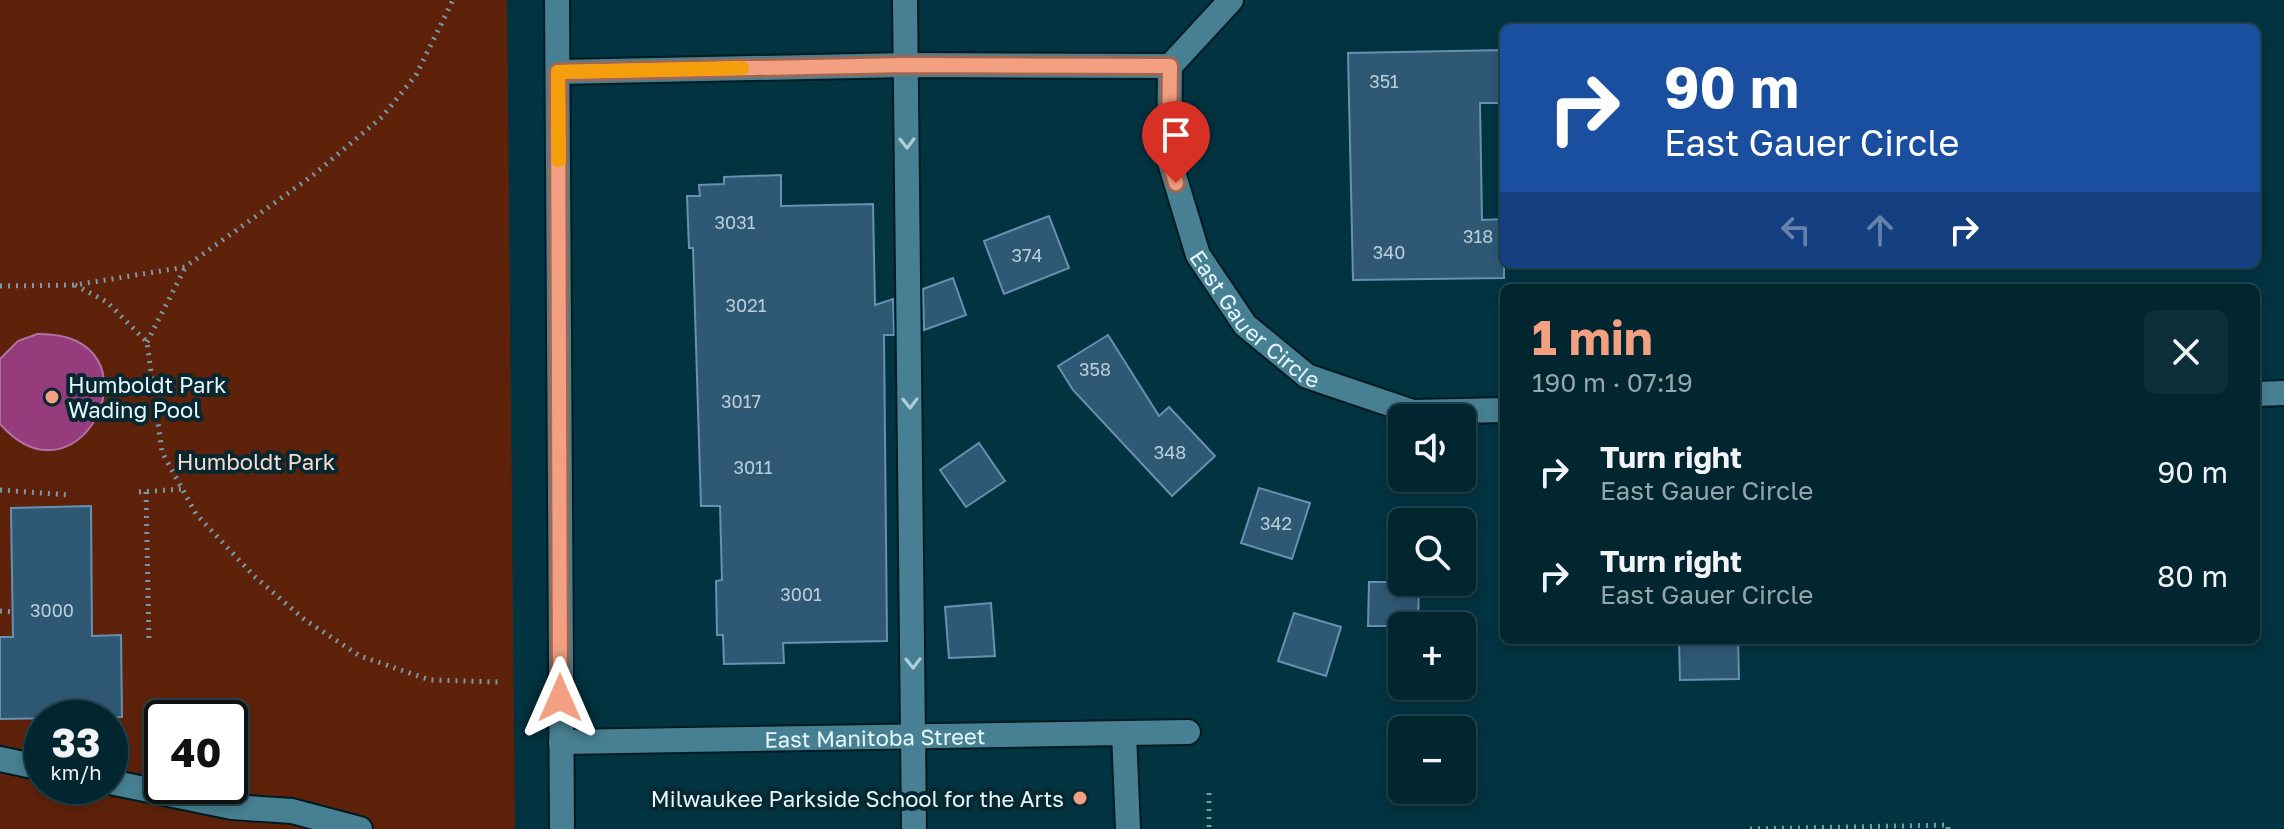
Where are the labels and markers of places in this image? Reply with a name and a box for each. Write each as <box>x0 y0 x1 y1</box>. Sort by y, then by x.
pin <box>1142 101 1210 183</box>
place label: Humboldt Park Wading Pool <box>68 371 227 423</box>
marker: Humboldt Park Wading Pool <box>43 388 61 406</box>
place label: Milwaukee Parkside School for the Arts <box>651 785 1064 812</box>
marker: Milwaukee Parkside School for the Arts <box>1071 789 1089 807</box>

